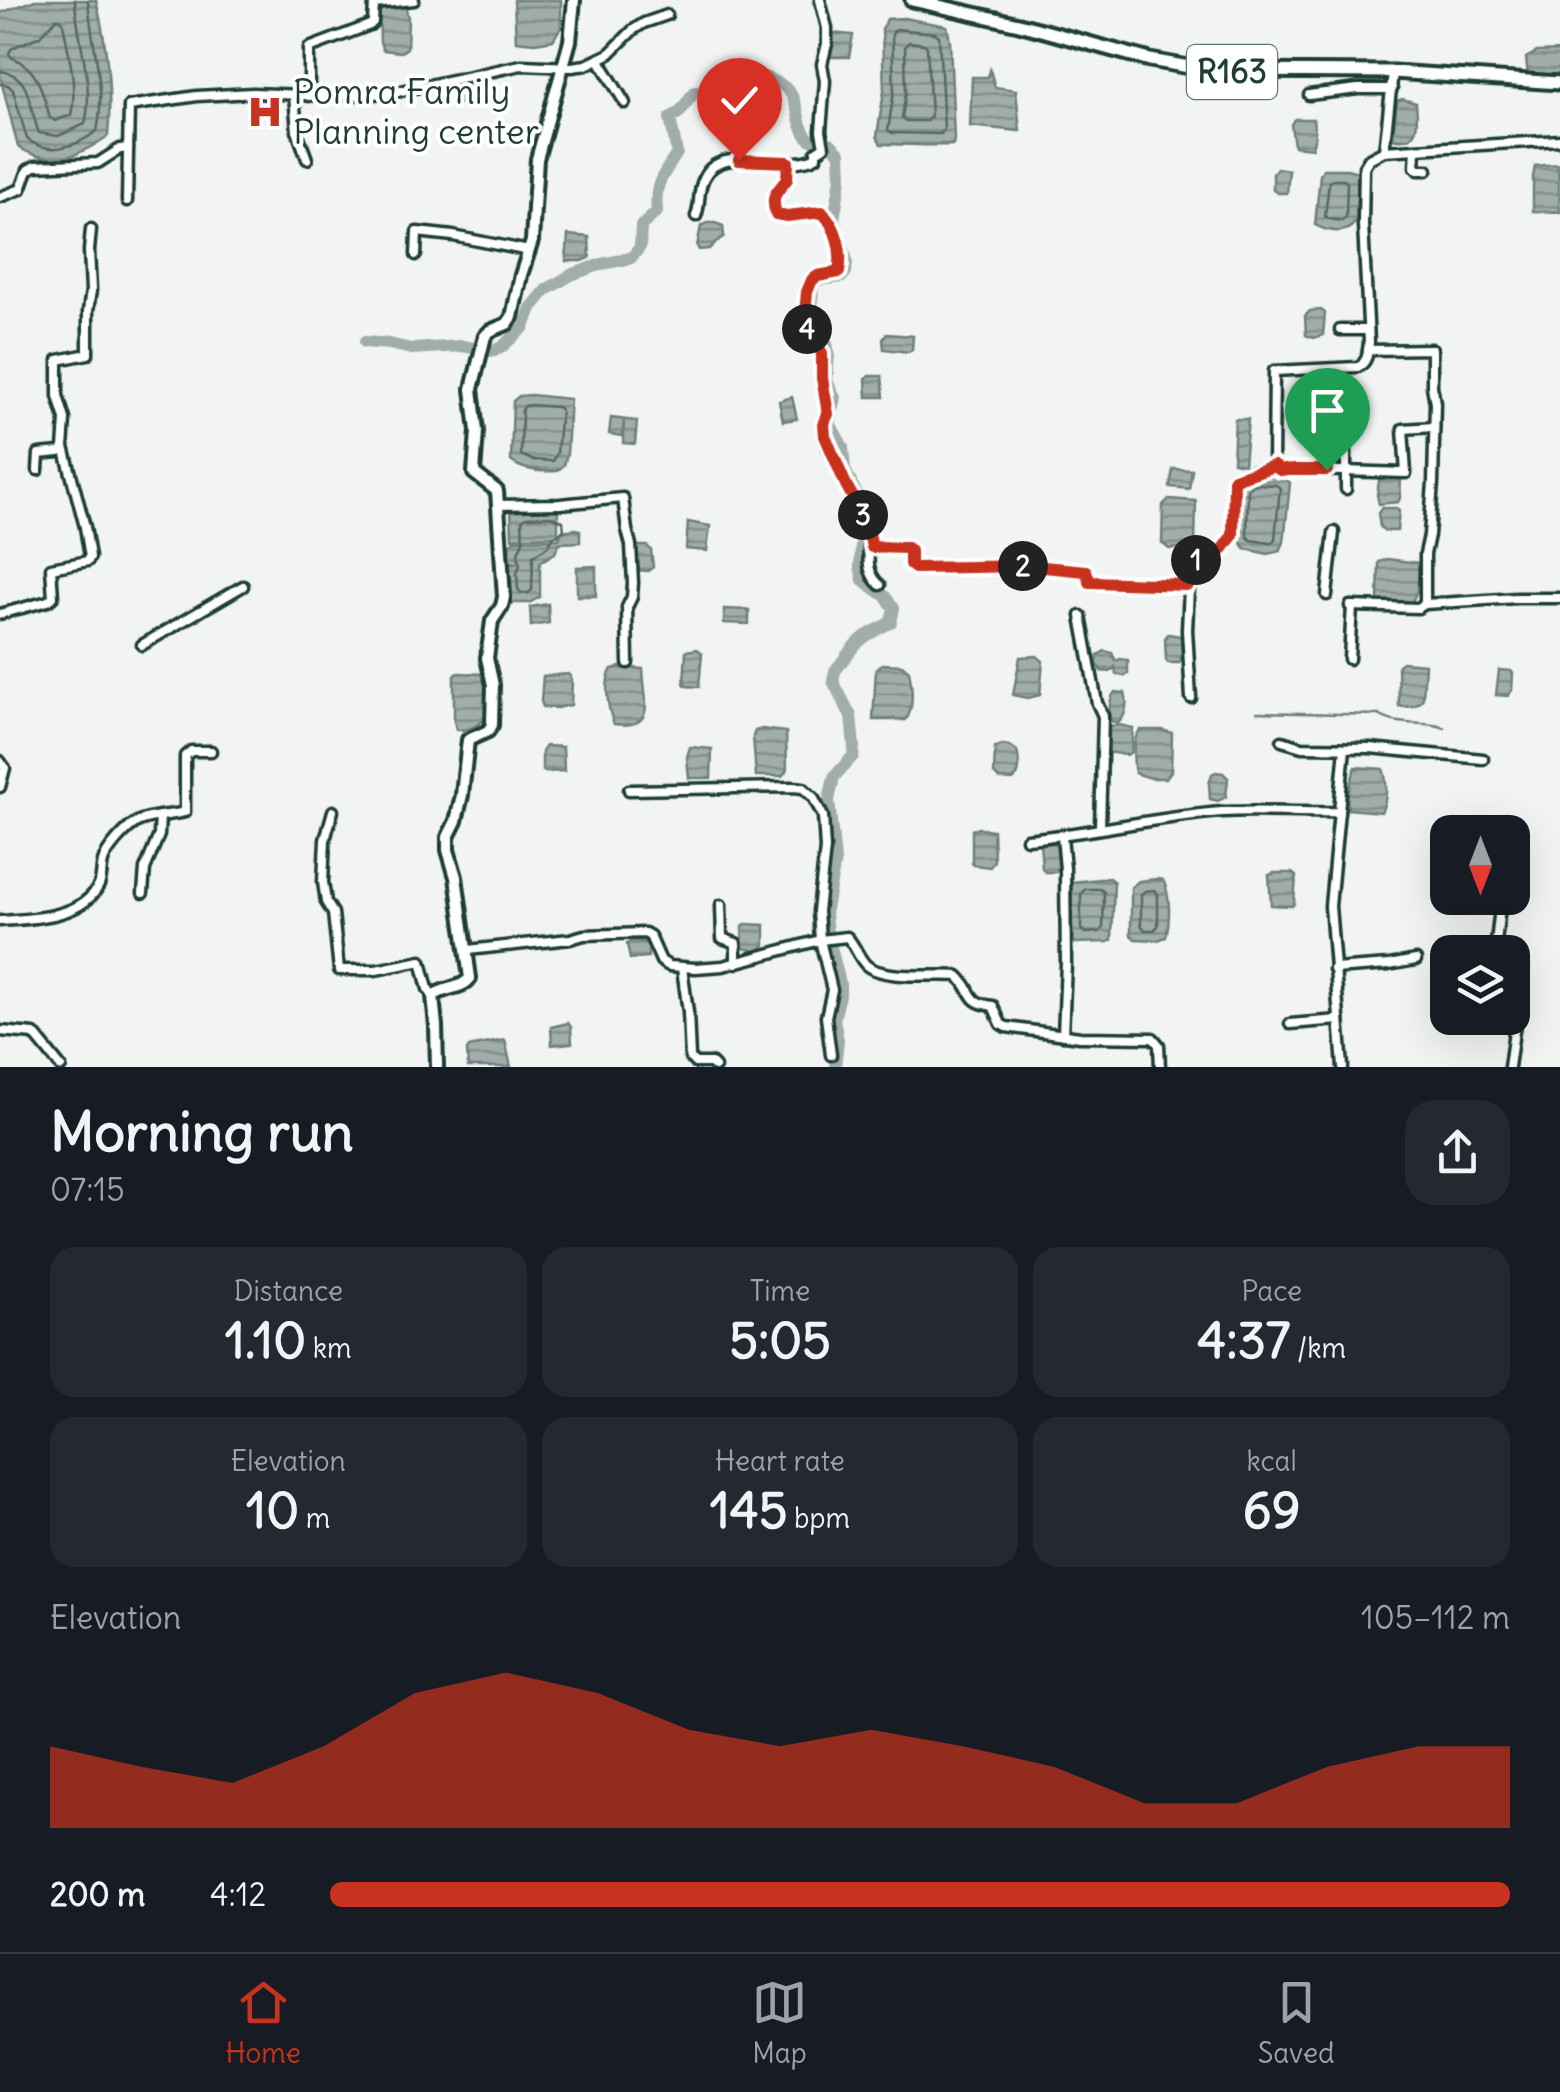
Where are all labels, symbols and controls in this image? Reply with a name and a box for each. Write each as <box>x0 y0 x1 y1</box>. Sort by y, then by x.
road number: R163 <box>1187 45 1277 99</box>
pin <box>697 58 782 161</box>
place label: Pomra Family Planning center <box>293 69 539 153</box>
icon: check <box>712 73 767 128</box>
hospital icon: Pomra Family Planning center <box>246 93 284 131</box>
pin: 4 <box>782 304 832 354</box>
text: 4 <box>799 311 815 347</box>
pin <box>1285 368 1370 471</box>
icon: arrive <box>1300 383 1355 438</box>
pin: 3 <box>838 490 888 540</box>
text: 3 <box>855 497 871 533</box>
pin: 1 <box>1171 535 1221 585</box>
pin: 2 <box>998 541 1048 591</box>
text: 1 <box>1190 542 1202 578</box>
text: 2 <box>1015 548 1031 584</box>
north arrow <box>1430 815 1530 915</box>
map controls <box>1430 815 1530 1035</box>
button: layers <box>1430 935 1530 1035</box>
text: Morning run <box>50 1097 354 1166</box>
button: share <box>1405 1100 1510 1205</box>
text: 07:15 <box>50 1169 125 1210</box>
text: Distance <box>234 1273 343 1309</box>
text: Time <box>750 1273 810 1309</box>
text: Pace <box>1241 1273 1302 1309</box>
text: 1.10 <box>225 1309 306 1372</box>
text: 5:05 <box>729 1309 831 1372</box>
text: 4:37 <box>1197 1309 1290 1372</box>
text: km <box>306 1330 352 1366</box>
text: /km <box>1290 1330 1346 1366</box>
text: Elevation <box>231 1443 346 1479</box>
text: Heart rate <box>715 1443 845 1479</box>
text: kcal <box>1246 1443 1297 1479</box>
text: 10 <box>246 1479 299 1542</box>
text: 145 <box>710 1479 787 1542</box>
text: 69 <box>1243 1479 1300 1542</box>
text: m <box>299 1500 330 1536</box>
text: bpm <box>787 1500 850 1536</box>
text: Elevation <box>50 1597 181 1638</box>
text: 105–112 m <box>1361 1597 1510 1638</box>
text: 200 m <box>50 1874 145 1915</box>
text: 4:12 <box>210 1874 266 1915</box>
tab: Home <box>225 1975 301 2071</box>
tab: Map <box>752 1975 807 2071</box>
tab: Saved <box>1258 1975 1335 2071</box>

